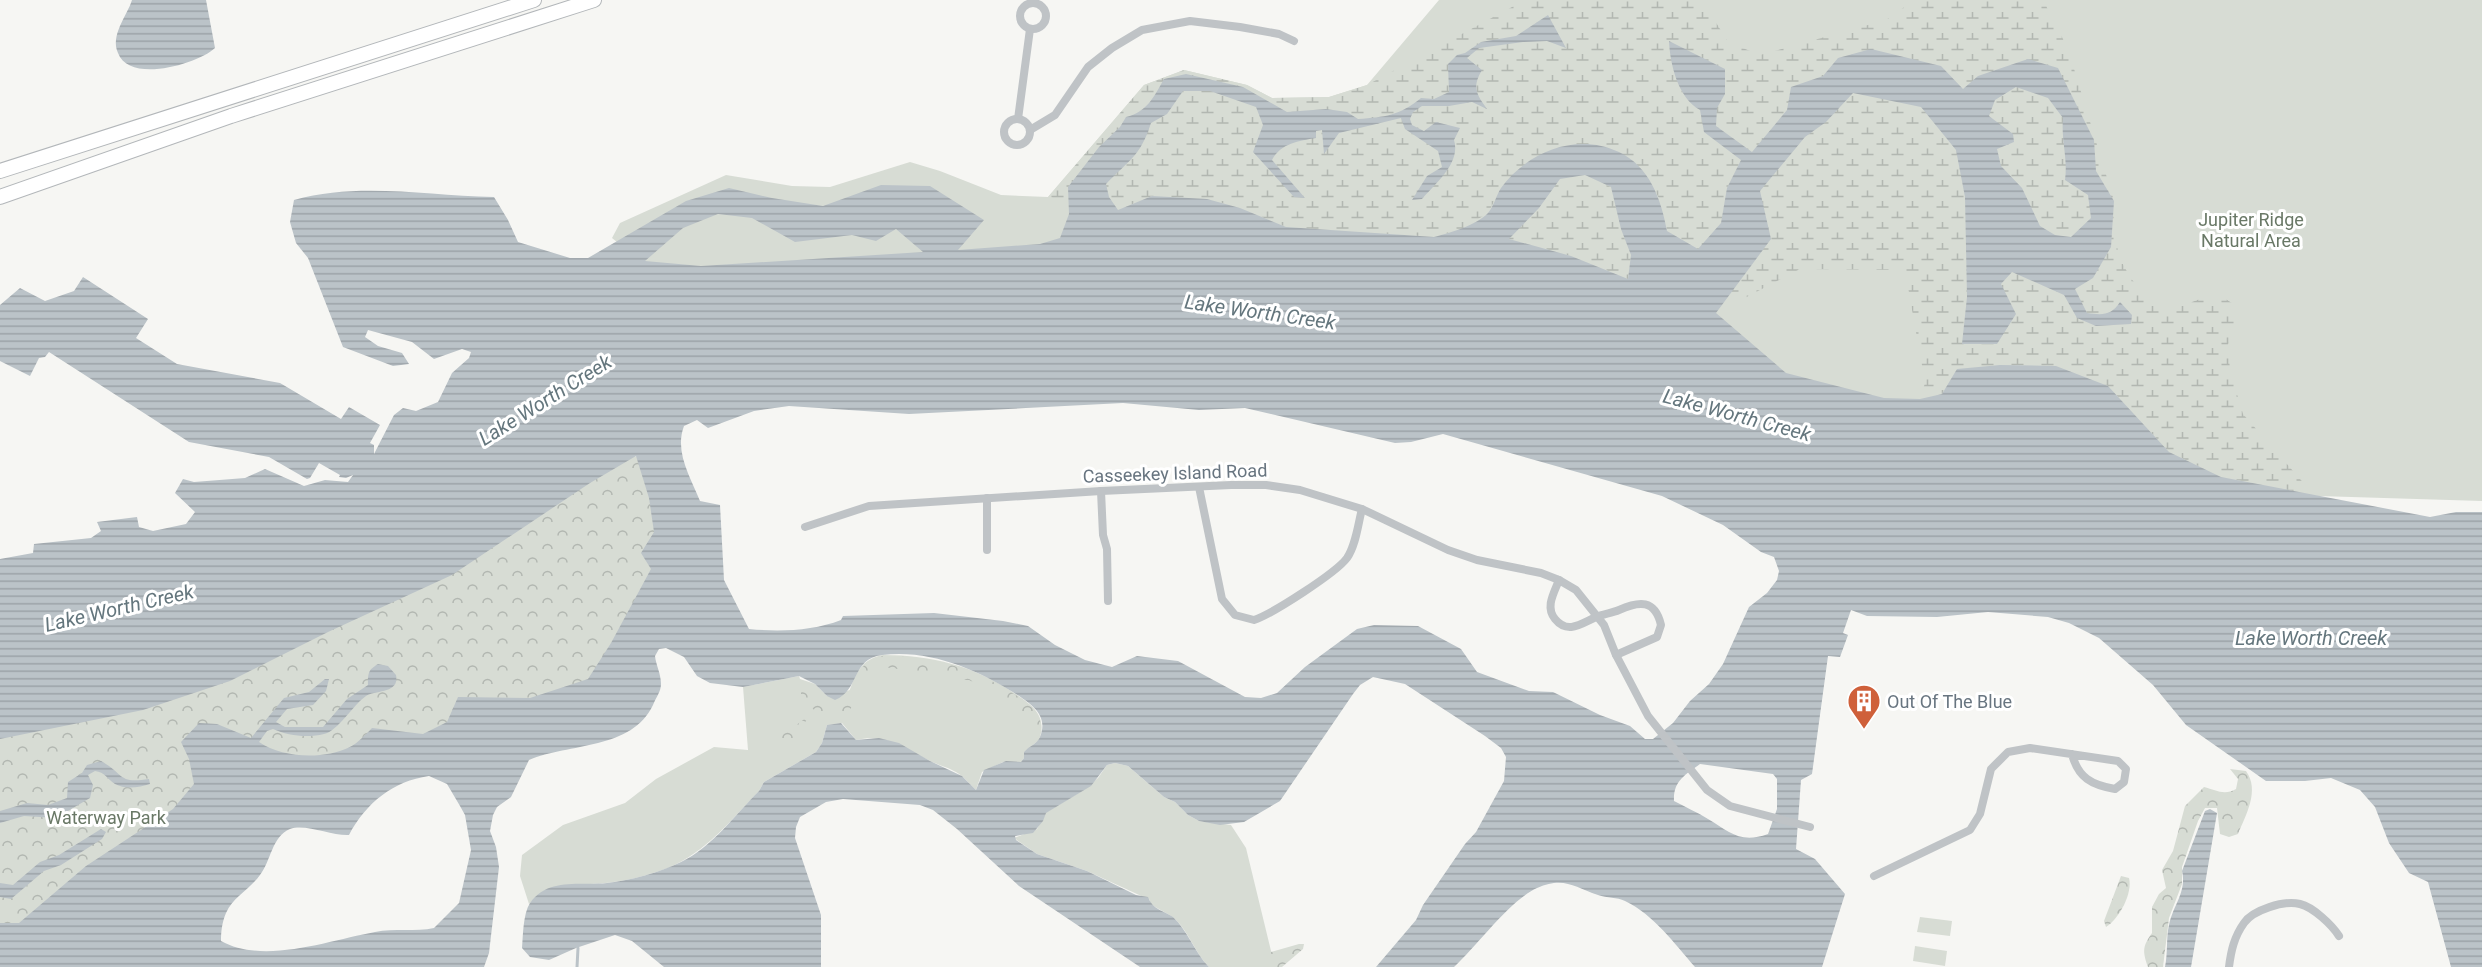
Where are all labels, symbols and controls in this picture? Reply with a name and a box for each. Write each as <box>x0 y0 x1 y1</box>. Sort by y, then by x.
park label: Jupiter Ridge Natural Area <box>2198 209 2304 251</box>
water label: Lake Worth Creek <box>1183 290 1338 335</box>
water label: Lake Worth Creek <box>474 349 617 451</box>
water label: Lake Worth Creek <box>1660 384 1815 447</box>
street label: Casseekey Island Road <box>1082 459 1268 487</box>
water label: Lake Worth Creek <box>42 579 197 637</box>
water label: Lake Worth Creek <box>2235 626 2388 650</box>
building icon: Out Of The Blue <box>1846 683 1882 730</box>
place label: Out Of The Blue <box>1887 691 2012 712</box>
park label: Waterway Park <box>46 807 167 828</box>

